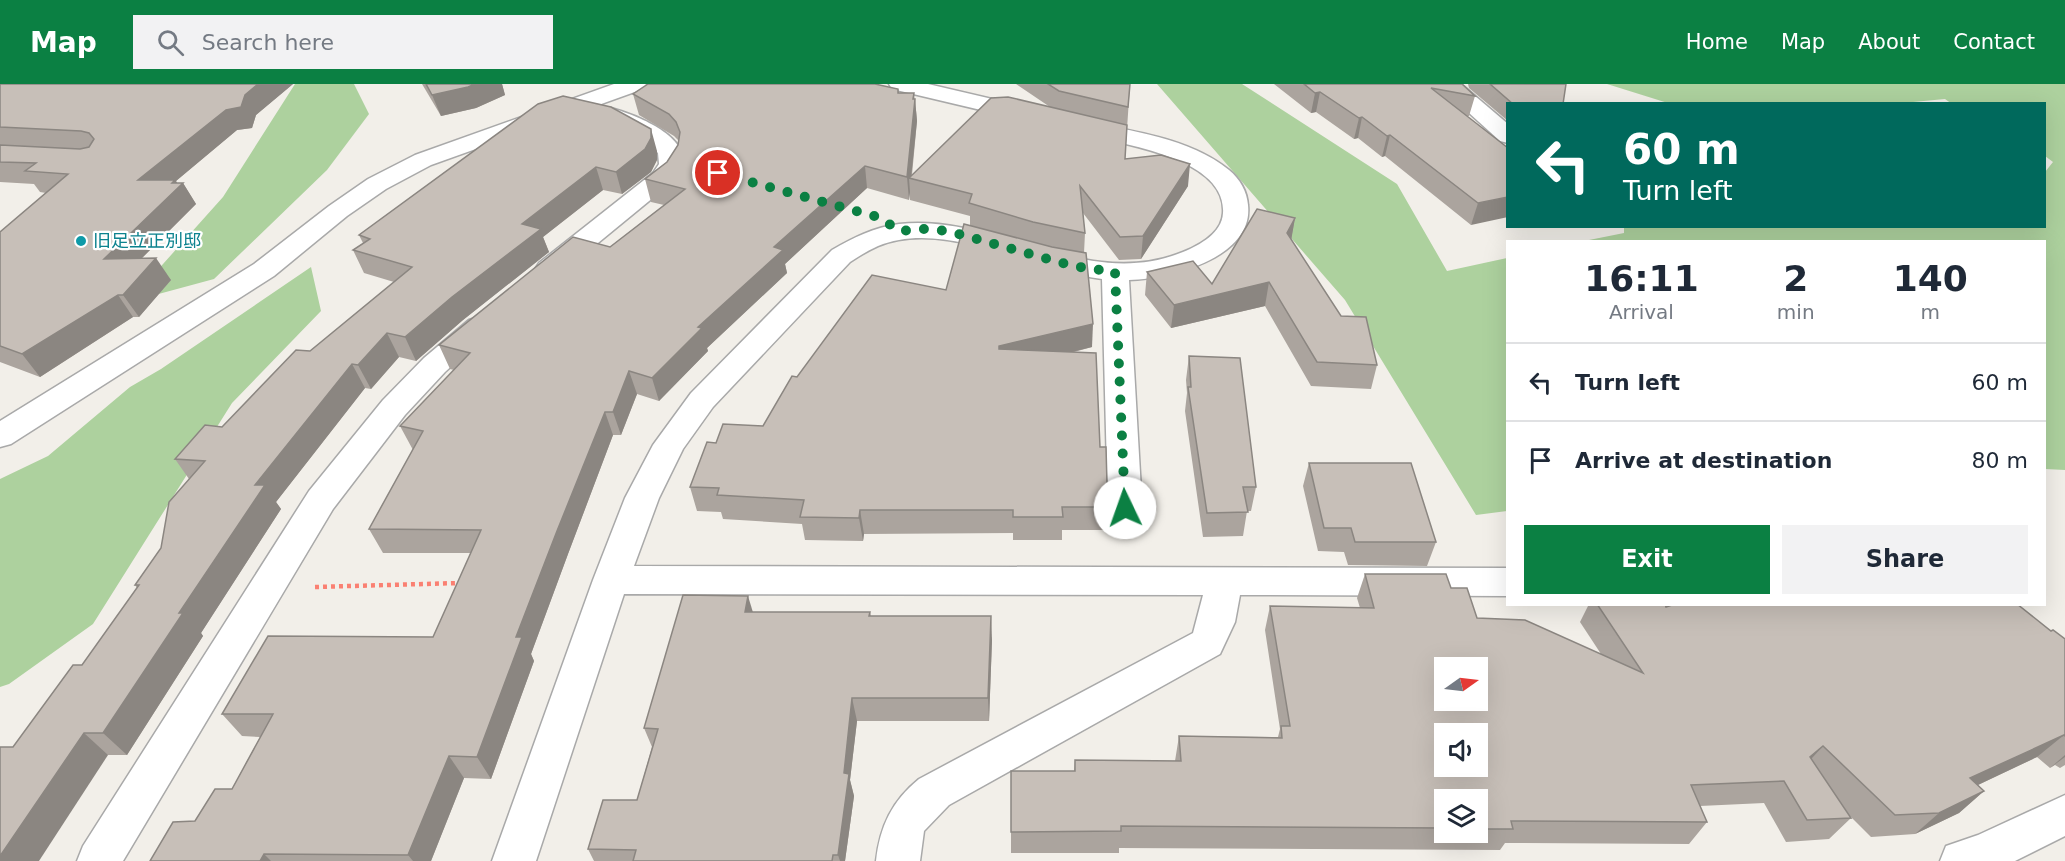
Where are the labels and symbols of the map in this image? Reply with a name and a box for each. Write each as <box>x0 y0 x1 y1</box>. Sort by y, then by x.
pin <box>692 147 743 198</box>
place label: 旧足立正別邸 <box>93 230 201 251</box>
marker: 旧足立正別邸 <box>74 234 88 248</box>
position arrow <box>1093 476 1157 540</box>
north arrow <box>1434 657 1488 711</box>

